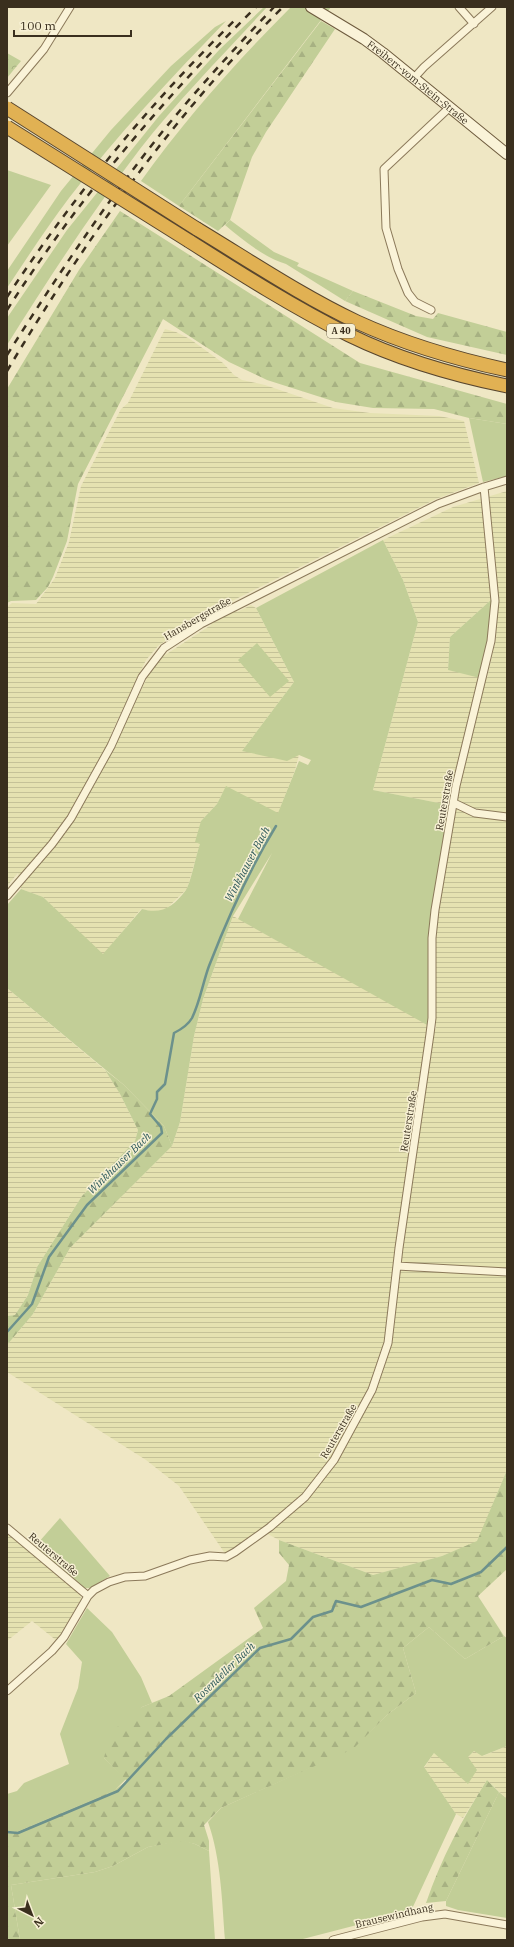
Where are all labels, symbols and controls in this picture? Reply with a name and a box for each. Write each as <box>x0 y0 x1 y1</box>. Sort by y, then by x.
scale bar <box>14 12 131 38</box>
text: 100 m <box>20 18 56 33</box>
street label: Freiherr-vom-Stein-Straße <box>365 38 471 127</box>
road number: A 40 <box>327 324 355 338</box>
street label: Hansbergstraße <box>161 594 233 643</box>
street label: Reuterstraße <box>433 769 456 831</box>
water label: Winkhauser Bach <box>221 824 273 904</box>
street label: Reuterstraße <box>397 1090 420 1152</box>
water label: Winkhauser Bach <box>84 1129 154 1197</box>
street label: Reuterstraße <box>317 1401 359 1461</box>
street label: Reuterstraße <box>26 1530 81 1579</box>
water label: Rosendeller Bach <box>190 1639 258 1706</box>
north arrow <box>12 1895 52 1935</box>
street label: Brausewindhang <box>354 1900 435 1931</box>
text: N <box>31 1914 47 1931</box>

